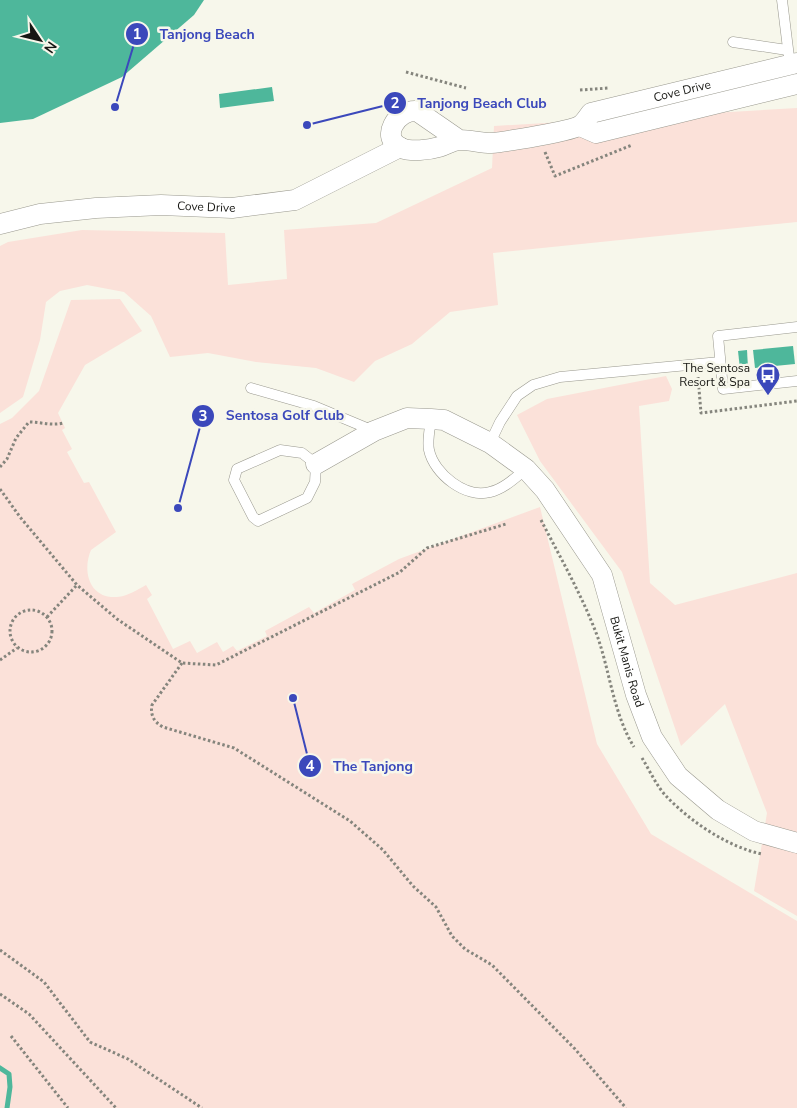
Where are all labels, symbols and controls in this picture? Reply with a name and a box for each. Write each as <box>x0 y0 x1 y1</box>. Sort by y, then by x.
north arrow <box>15 15 65 65</box>
callout: Tanjong Beach <box>125 20 265 49</box>
text: 1 <box>132 24 142 44</box>
text: Tanjong Beach <box>159 25 255 44</box>
text: N <box>39 37 61 57</box>
street label: Cove Drive <box>652 76 712 106</box>
callout: Tanjong Beach Club <box>383 89 557 118</box>
text: 2 <box>390 93 400 113</box>
text: Tanjong Beach Club <box>417 94 547 113</box>
street label: Cove Drive <box>177 198 236 216</box>
place label: The Sentosa Resort & Spa <box>679 360 750 390</box>
bus stop icon: The Sentosa Resort & Spa <box>755 362 781 396</box>
callout: Sentosa Golf Club <box>191 401 354 430</box>
text: 3 <box>198 406 208 426</box>
text: Sentosa Golf Club <box>226 406 344 425</box>
street label: Bukit Manis Road <box>606 614 648 710</box>
callout: The Tanjong <box>298 751 423 780</box>
text: 4 <box>305 756 315 776</box>
text: The Tanjong <box>333 757 413 776</box>

